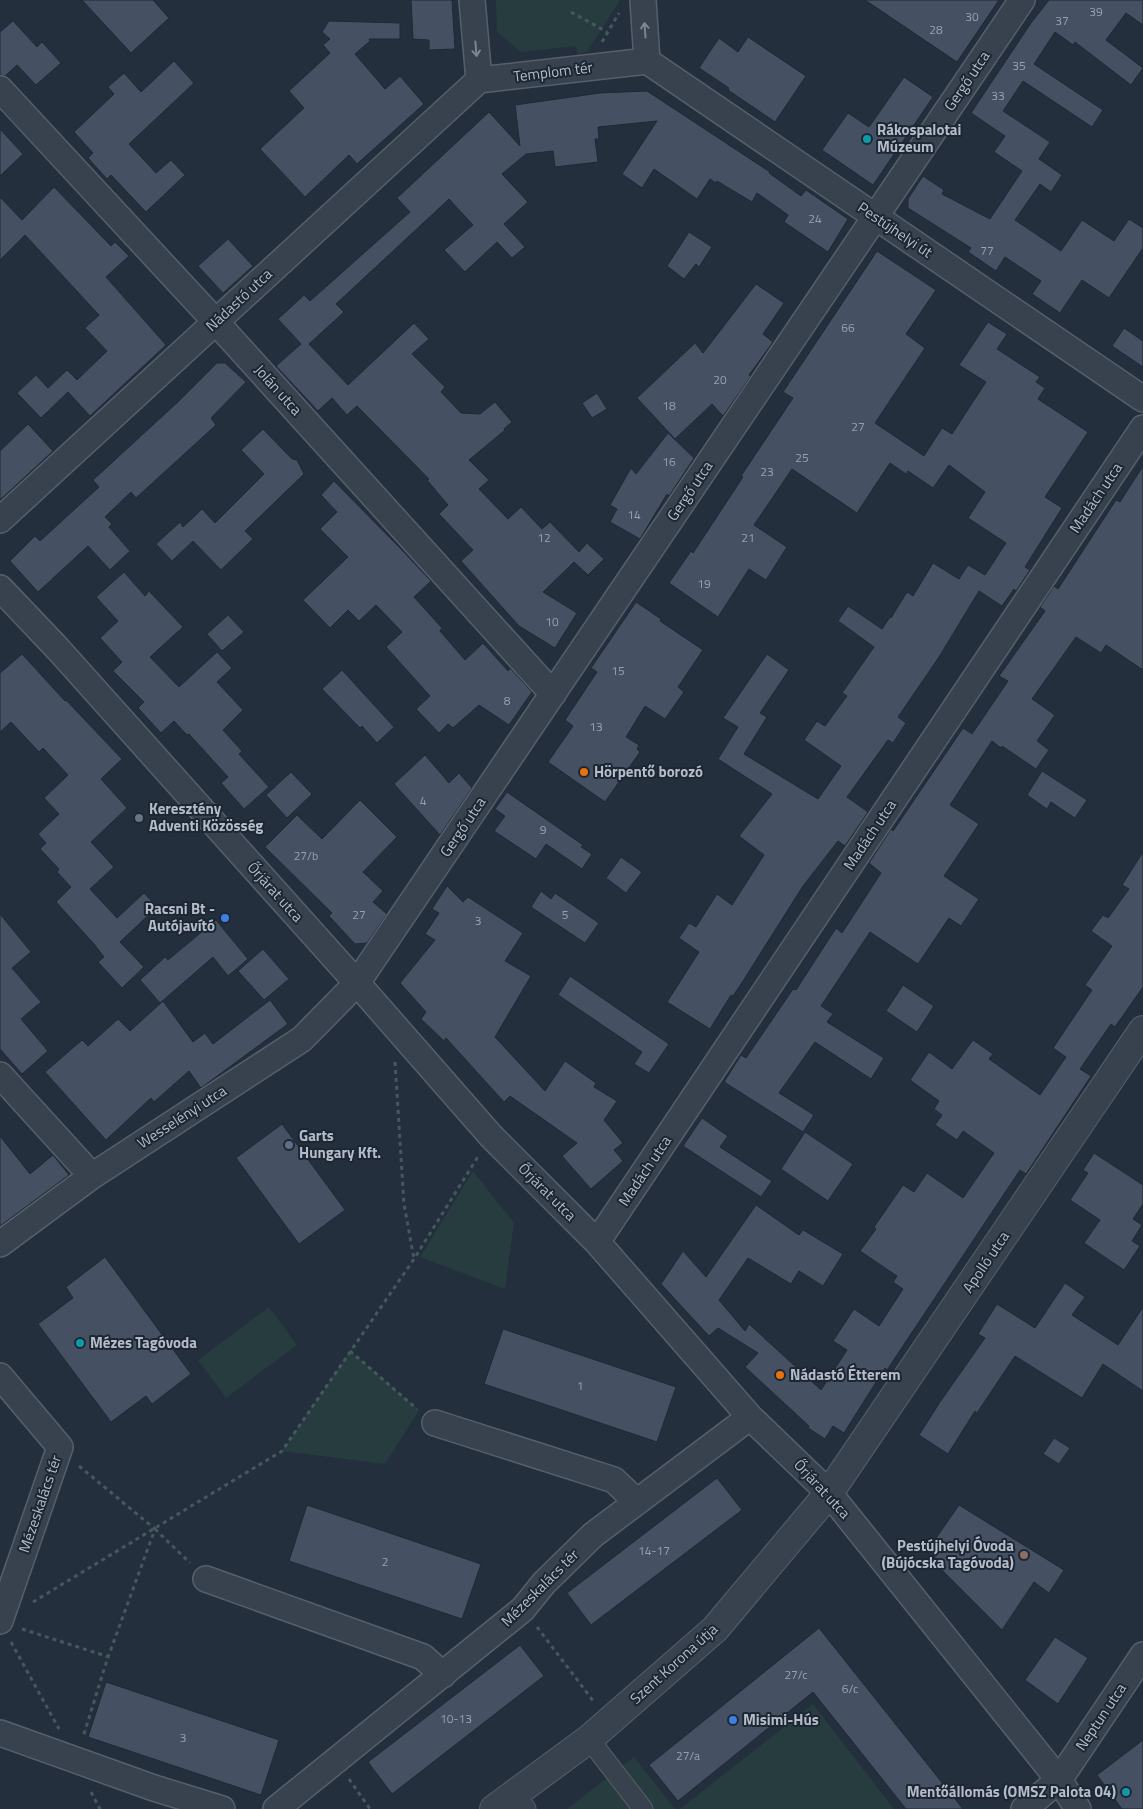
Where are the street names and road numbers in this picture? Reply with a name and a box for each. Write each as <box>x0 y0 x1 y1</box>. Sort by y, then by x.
street label: Gergő utca <box>938 46 995 115</box>
street label: Templom tér <box>512 55 594 88</box>
street label: Pestújhelyi út <box>853 196 938 264</box>
street label: Nádastó utca <box>200 262 278 337</box>
street label: Jolán utca <box>249 359 308 421</box>
street label: Gergő utca <box>661 456 718 525</box>
street label: Madách utca <box>1063 457 1128 538</box>
street label: Gergő utca <box>434 792 491 861</box>
street label: Madách utca <box>837 794 902 875</box>
street label: Őrjárat utca <box>242 856 309 927</box>
street label: Wesselényi utca <box>133 1079 231 1154</box>
street label: Madách utca <box>612 1130 677 1211</box>
street label: Őrjárat utca <box>513 1157 582 1226</box>
street label: Apolló utca <box>956 1226 1015 1297</box>
street label: Mézeskalács tér <box>12 1452 67 1556</box>
street label: Őrjárat utca <box>789 1454 856 1524</box>
street label: Mézeskalács tér <box>495 1543 584 1632</box>
street label: Szent Korona útja <box>625 1618 723 1709</box>
street label: Neptun utca <box>1069 1678 1132 1755</box>

